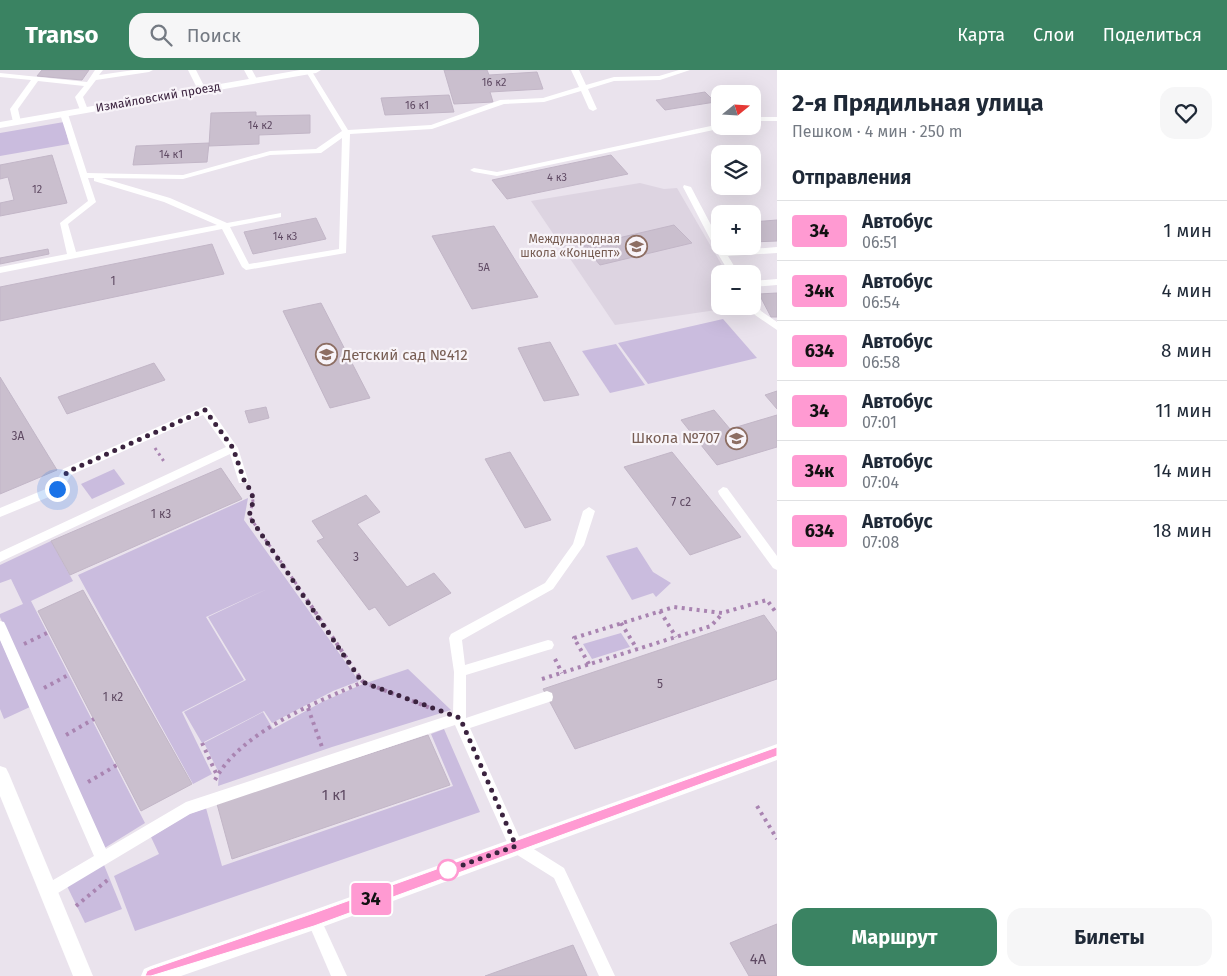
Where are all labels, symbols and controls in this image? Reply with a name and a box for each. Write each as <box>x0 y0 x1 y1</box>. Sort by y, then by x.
search box <box>129 13 479 58</box>
text: Transo <box>25 21 99 49</box>
icon: search <box>147 21 175 49</box>
text: Поиск <box>187 24 241 47</box>
text: Карта <box>957 24 1005 46</box>
text: Слои <box>1033 24 1075 46</box>
text: Поделиться <box>1103 24 1202 46</box>
house number: 16 к2 <box>482 76 506 89</box>
street label: Измайловский проезд <box>95 79 222 115</box>
north arrow <box>711 85 761 135</box>
map controls <box>711 85 761 315</box>
button: heart <box>1160 87 1212 139</box>
text: 2-я Прядильная улица <box>792 89 1044 117</box>
house number: 16 к1 <box>405 99 429 112</box>
house number: 14 к2 <box>248 119 272 132</box>
text: Пешком · 4 мин · 250 m <box>792 122 963 141</box>
button: layers <box>711 145 761 195</box>
house number: 14 к1 <box>159 148 183 161</box>
text: Отправления <box>792 166 911 189</box>
house number: 4 к3 <box>547 171 567 184</box>
house number: 12 <box>32 183 42 196</box>
button: + <box>711 205 761 255</box>
text: Автобус <box>862 210 933 233</box>
text: 1 мин <box>1163 219 1212 242</box>
text: 34 <box>810 220 829 242</box>
house number: 14 к3 <box>273 230 297 243</box>
place label: Международная школа «Концепт» <box>520 232 620 260</box>
text: 06:51 <box>862 233 898 252</box>
school or university icon: Международная школа «Концепт» <box>624 234 648 258</box>
house number: 5А <box>478 261 491 274</box>
button: − <box>711 265 761 315</box>
text: Автобус <box>862 270 933 293</box>
house number: 1 <box>110 274 116 288</box>
text: 4 мин <box>1161 279 1212 302</box>
text: 34к <box>805 280 834 302</box>
text: 06:54 <box>862 293 900 312</box>
text: Автобус <box>862 330 933 353</box>
text: 8 мин <box>1161 339 1212 362</box>
text: 634 <box>805 340 834 362</box>
school or university icon: Детский сад №412 <box>314 343 338 367</box>
place label: Детский сад №412 <box>341 346 468 364</box>
text: 06:58 <box>862 353 900 372</box>
text: Автобус <box>862 390 933 413</box>
text: 11 мин <box>1155 399 1212 422</box>
text: 34 <box>810 400 829 422</box>
text: 07:01 <box>862 413 897 432</box>
school or university icon: Школа №707 <box>724 426 748 450</box>
house number: 3А <box>12 429 25 443</box>
place label: Школа №707 <box>631 429 720 447</box>
text: Автобус <box>862 450 933 473</box>
text: 14 мин <box>1153 459 1212 482</box>
text: 34к <box>805 460 834 482</box>
text: 07:04 <box>862 473 899 492</box>
your location <box>45 477 70 502</box>
house number: 7 с2 <box>671 495 691 509</box>
house number: 1 к3 <box>151 507 171 521</box>
text: Автобус <box>862 510 933 533</box>
text: 18 мин <box>1153 519 1212 542</box>
text: 634 <box>805 520 834 542</box>
text: 07:08 <box>862 533 899 552</box>
house number: 3 <box>353 550 359 564</box>
house number: 5 <box>657 677 663 691</box>
house number: 1 к2 <box>103 690 123 704</box>
house number: 1 к1 <box>322 786 346 804</box>
unlabelled marker <box>437 859 459 881</box>
line badge: 34 <box>348 883 394 915</box>
text: 34 <box>361 888 381 910</box>
button: Маршрут <box>792 908 997 966</box>
button: Билеты <box>1007 908 1212 966</box>
house number: 4А <box>750 950 767 968</box>

